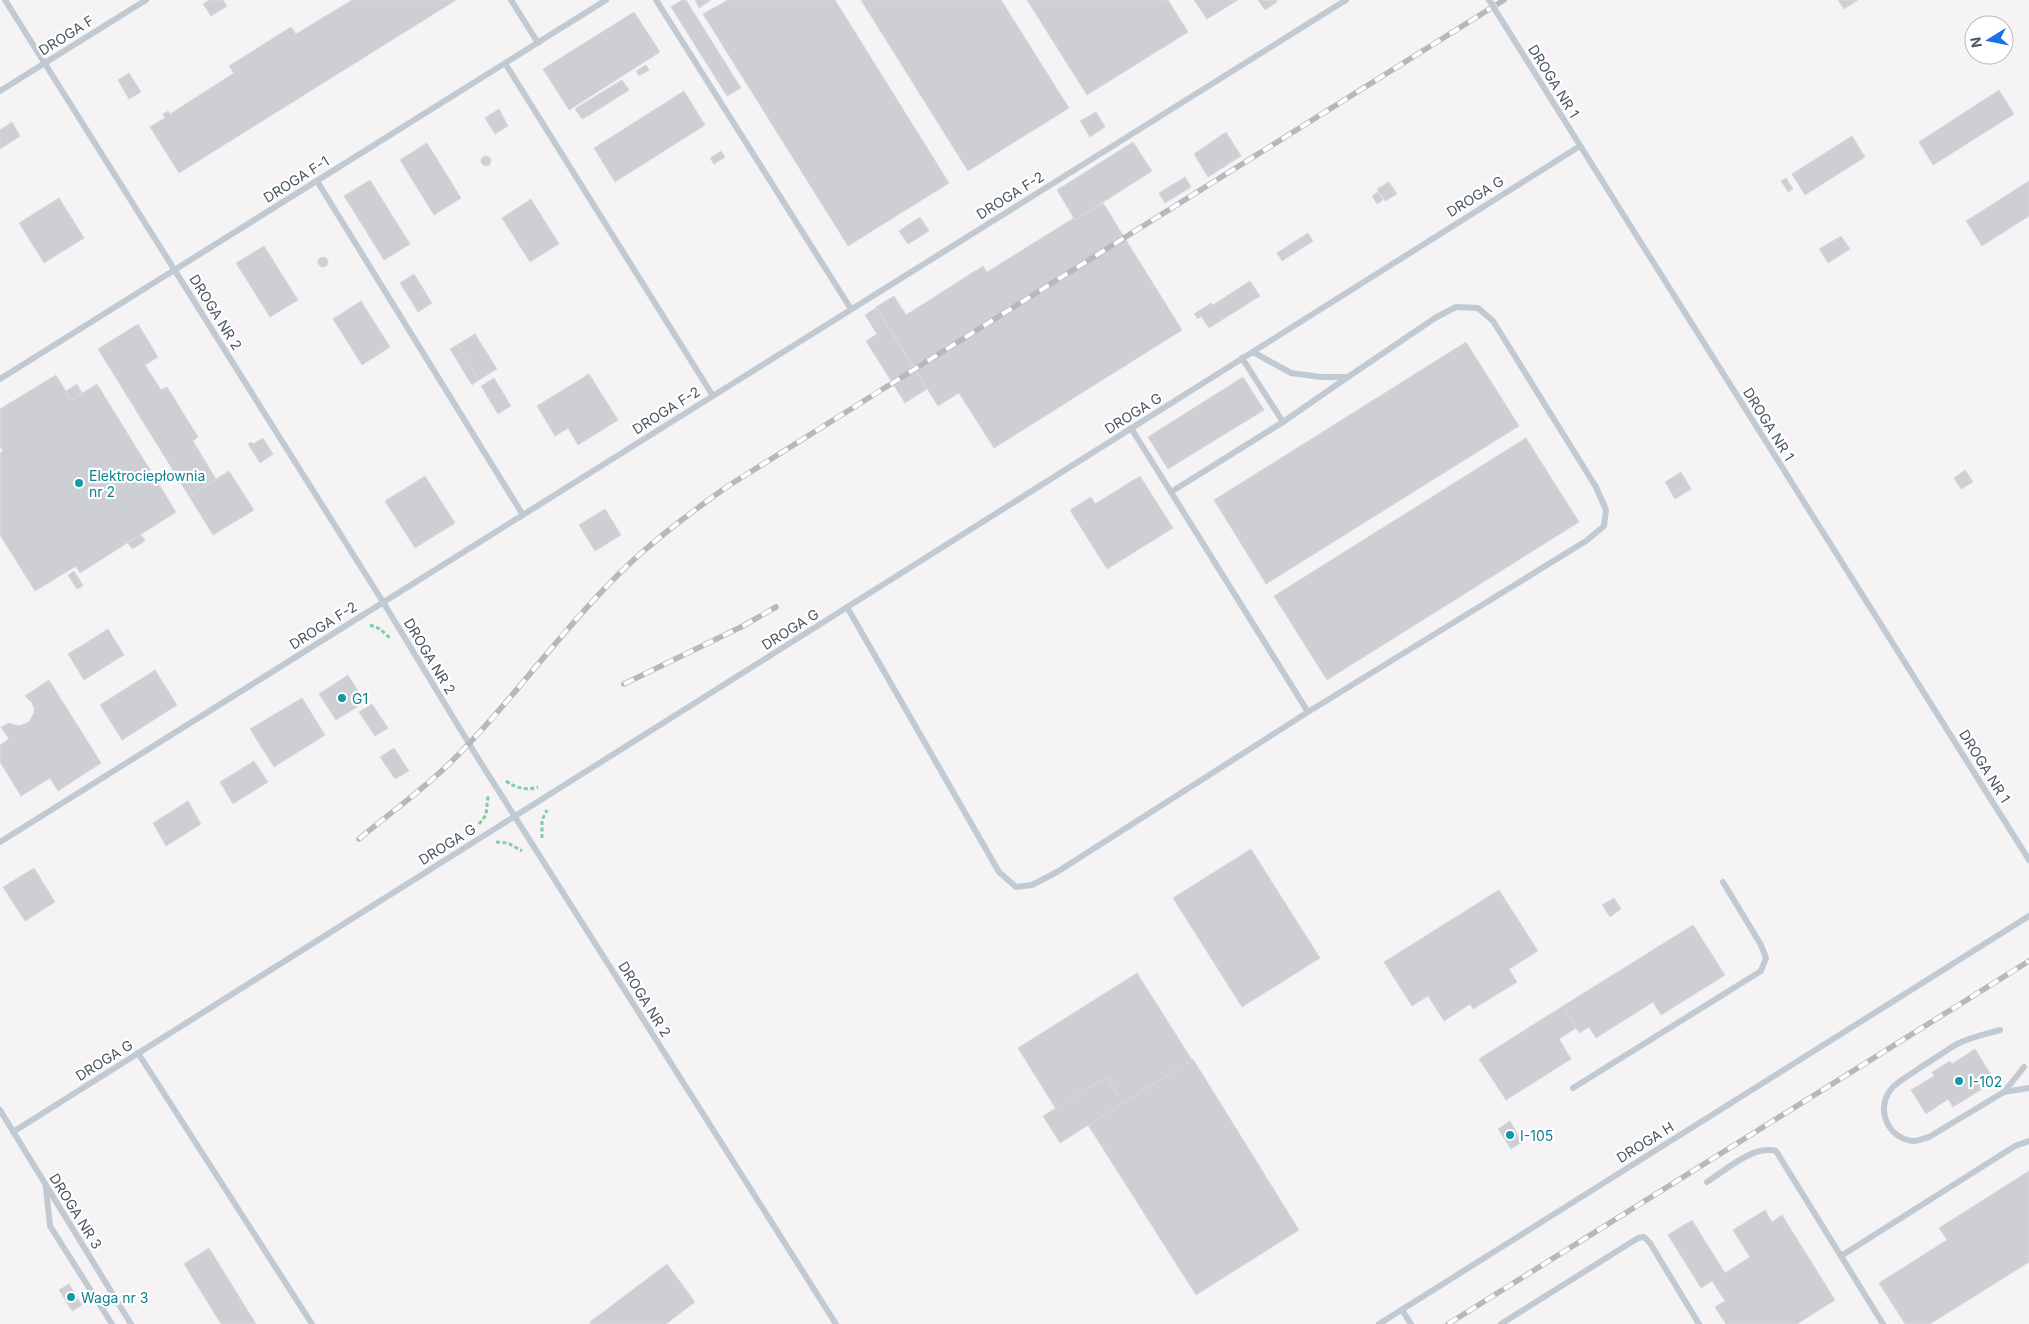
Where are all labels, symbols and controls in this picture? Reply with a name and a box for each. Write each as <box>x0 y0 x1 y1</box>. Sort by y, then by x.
street label: DROGA F <box>35 11 97 59</box>
north arrow <box>1964 15 2014 65</box>
text: N <box>1966 36 1985 49</box>
street label: DROGA NR 1 <box>1525 41 1583 121</box>
street label: DROGA F-1 <box>260 152 332 206</box>
street label: DROGA F-2 <box>973 168 1047 222</box>
street label: DROGA G <box>1443 172 1507 220</box>
street label: DROGA NR 2 <box>186 271 246 353</box>
street label: DROGA F-2 <box>629 383 703 437</box>
street label: DROGA NR 1 <box>1740 384 1798 464</box>
street label: DROGA G <box>1101 389 1165 437</box>
place label: Elektrociepłownia nr 2 <box>89 467 205 500</box>
marker: Elektrociepłownia nr 2 <box>73 477 85 489</box>
street label: DROGA F-2 <box>286 598 360 652</box>
street label: DROGA G <box>758 605 822 653</box>
street label: DROGA NR 2 <box>401 615 459 697</box>
place label: G1 <box>352 690 368 707</box>
marker: G1 <box>336 692 348 704</box>
street label: DROGA NR 1 <box>1956 726 2014 806</box>
street label: DROGA G <box>415 820 479 868</box>
street label: DROGA NR 2 <box>615 958 675 1040</box>
street label: DROGA G <box>72 1036 136 1084</box>
place label: I-102 <box>1969 1073 2002 1090</box>
marker: I-102 <box>1953 1075 1965 1087</box>
street label: DROGA H <box>1613 1118 1677 1166</box>
place label: I-105 <box>1520 1127 1553 1144</box>
marker: I-105 <box>1504 1129 1516 1141</box>
street label: DROGA NR 3 <box>46 1170 106 1252</box>
place label: Waga nr 3 <box>81 1289 148 1306</box>
marker: Waga nr 3 <box>65 1291 77 1303</box>

